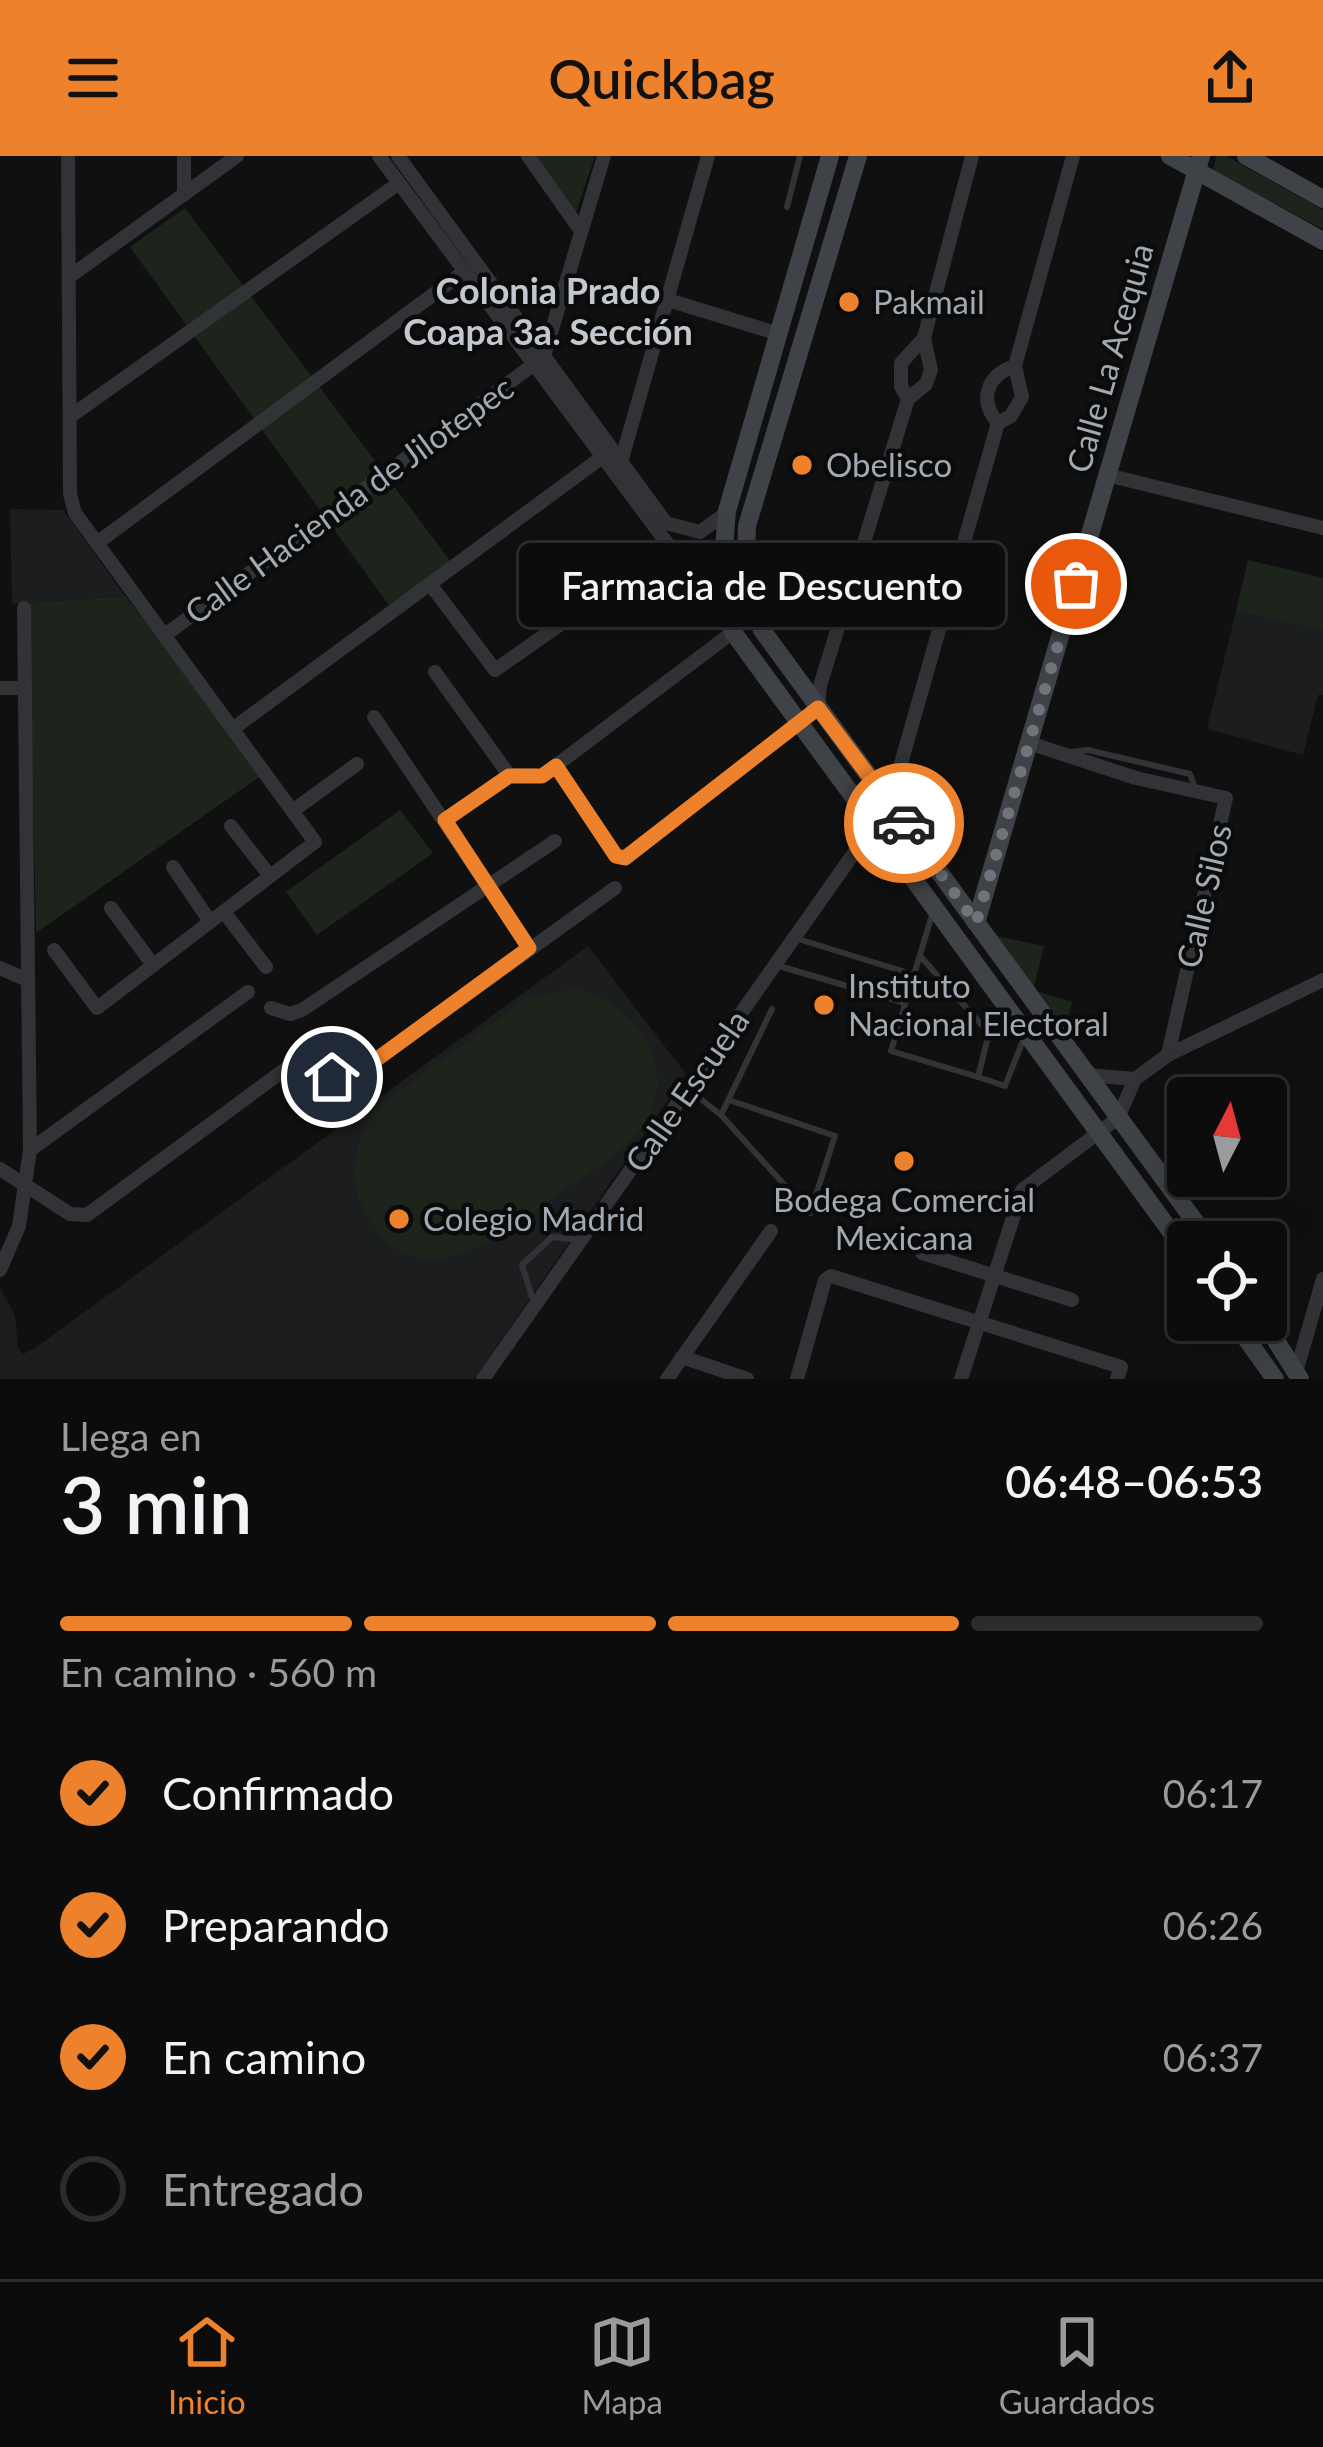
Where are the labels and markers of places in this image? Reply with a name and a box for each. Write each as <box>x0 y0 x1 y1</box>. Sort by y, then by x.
place label: Pakmail <box>873 281 985 321</box>
marker: Pakmail <box>836 289 862 315</box>
place label: Obelisco <box>826 444 952 484</box>
marker: Obelisco <box>789 452 815 478</box>
pin <box>1025 533 1127 635</box>
callout: Farmacia de Descuento <box>518 542 1004 626</box>
place label: Instituto Nacional Electoral <box>848 965 1109 1043</box>
marker: Instituto Nacional Electoral <box>811 992 837 1018</box>
pin <box>281 1026 383 1128</box>
marker: Bodega Comercial Mexicana <box>891 1148 917 1174</box>
place label: Bodega Comercial Mexicana <box>773 1179 1035 1257</box>
place label: Colegio Madrid <box>423 1198 644 1238</box>
marker: Colegio Madrid <box>386 1206 412 1232</box>

